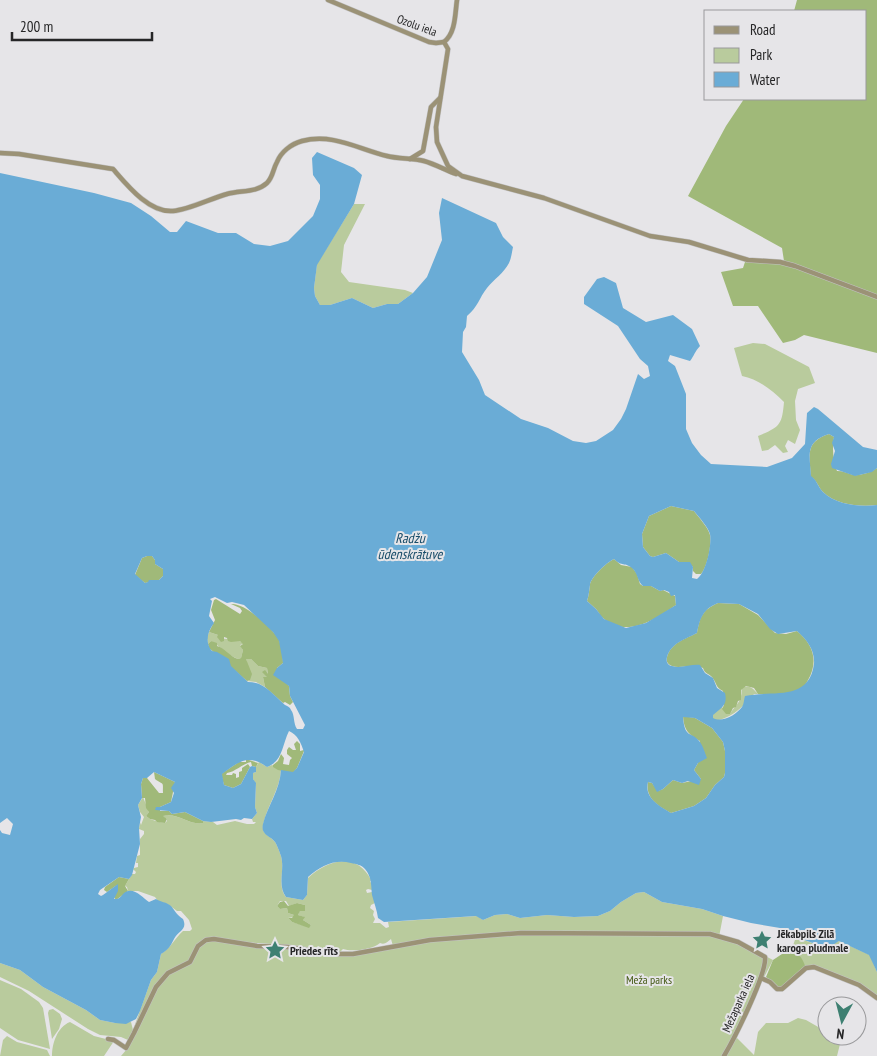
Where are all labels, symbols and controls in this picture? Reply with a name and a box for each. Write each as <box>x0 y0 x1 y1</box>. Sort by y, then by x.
scale bar <box>12 10 152 42</box>
legend <box>704 10 867 100</box>
street label: Ozolu iela <box>395 11 439 39</box>
text: 200 m <box>20 17 53 36</box>
text: Road <box>750 20 776 39</box>
text: Park <box>750 45 772 64</box>
text: Water <box>750 70 781 89</box>
water label: Radžu ūdenskrātuve <box>378 529 444 563</box>
place label: Jēkabpils Zilā karoga pludmale <box>776 926 848 955</box>
place icon: Jēkabpils Zilā karoga pludmale <box>751 929 773 951</box>
place icon: Priedes rīts <box>264 939 286 961</box>
place label: Priedes rīts <box>290 943 338 958</box>
street label: Mežaparka iela <box>719 971 758 1034</box>
park label: Meža parks <box>626 972 672 987</box>
north arrow <box>817 996 867 1046</box>
text: N <box>836 1025 845 1043</box>

